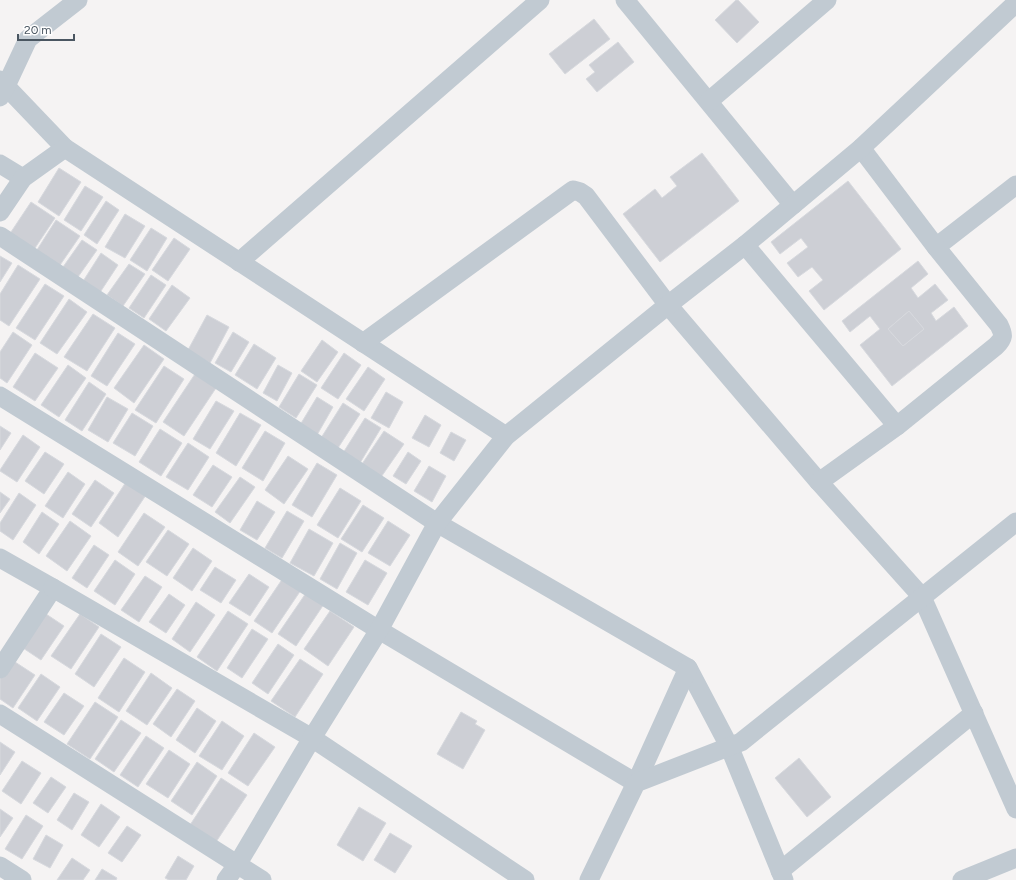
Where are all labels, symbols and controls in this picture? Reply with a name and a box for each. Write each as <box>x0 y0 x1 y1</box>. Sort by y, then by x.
scale bar <box>18 16 74 42</box>
text: 20 m <box>24 23 52 37</box>

